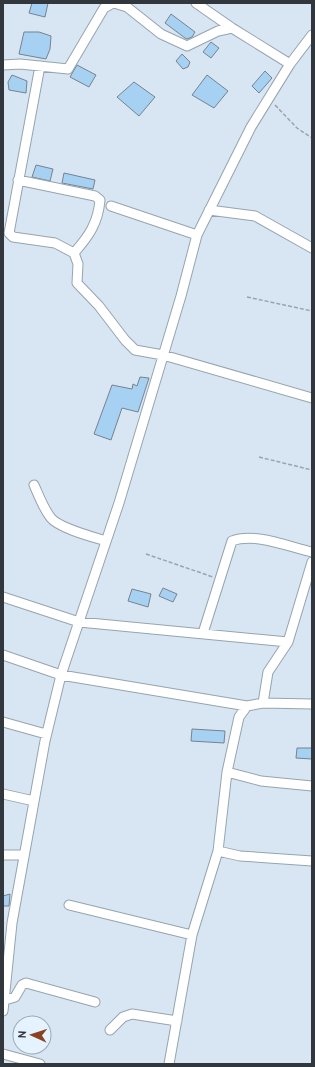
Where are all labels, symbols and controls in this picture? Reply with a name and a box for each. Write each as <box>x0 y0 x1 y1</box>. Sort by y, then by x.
north arrow <box>12 1015 52 1055</box>
text: N <box>15 1030 29 1038</box>

